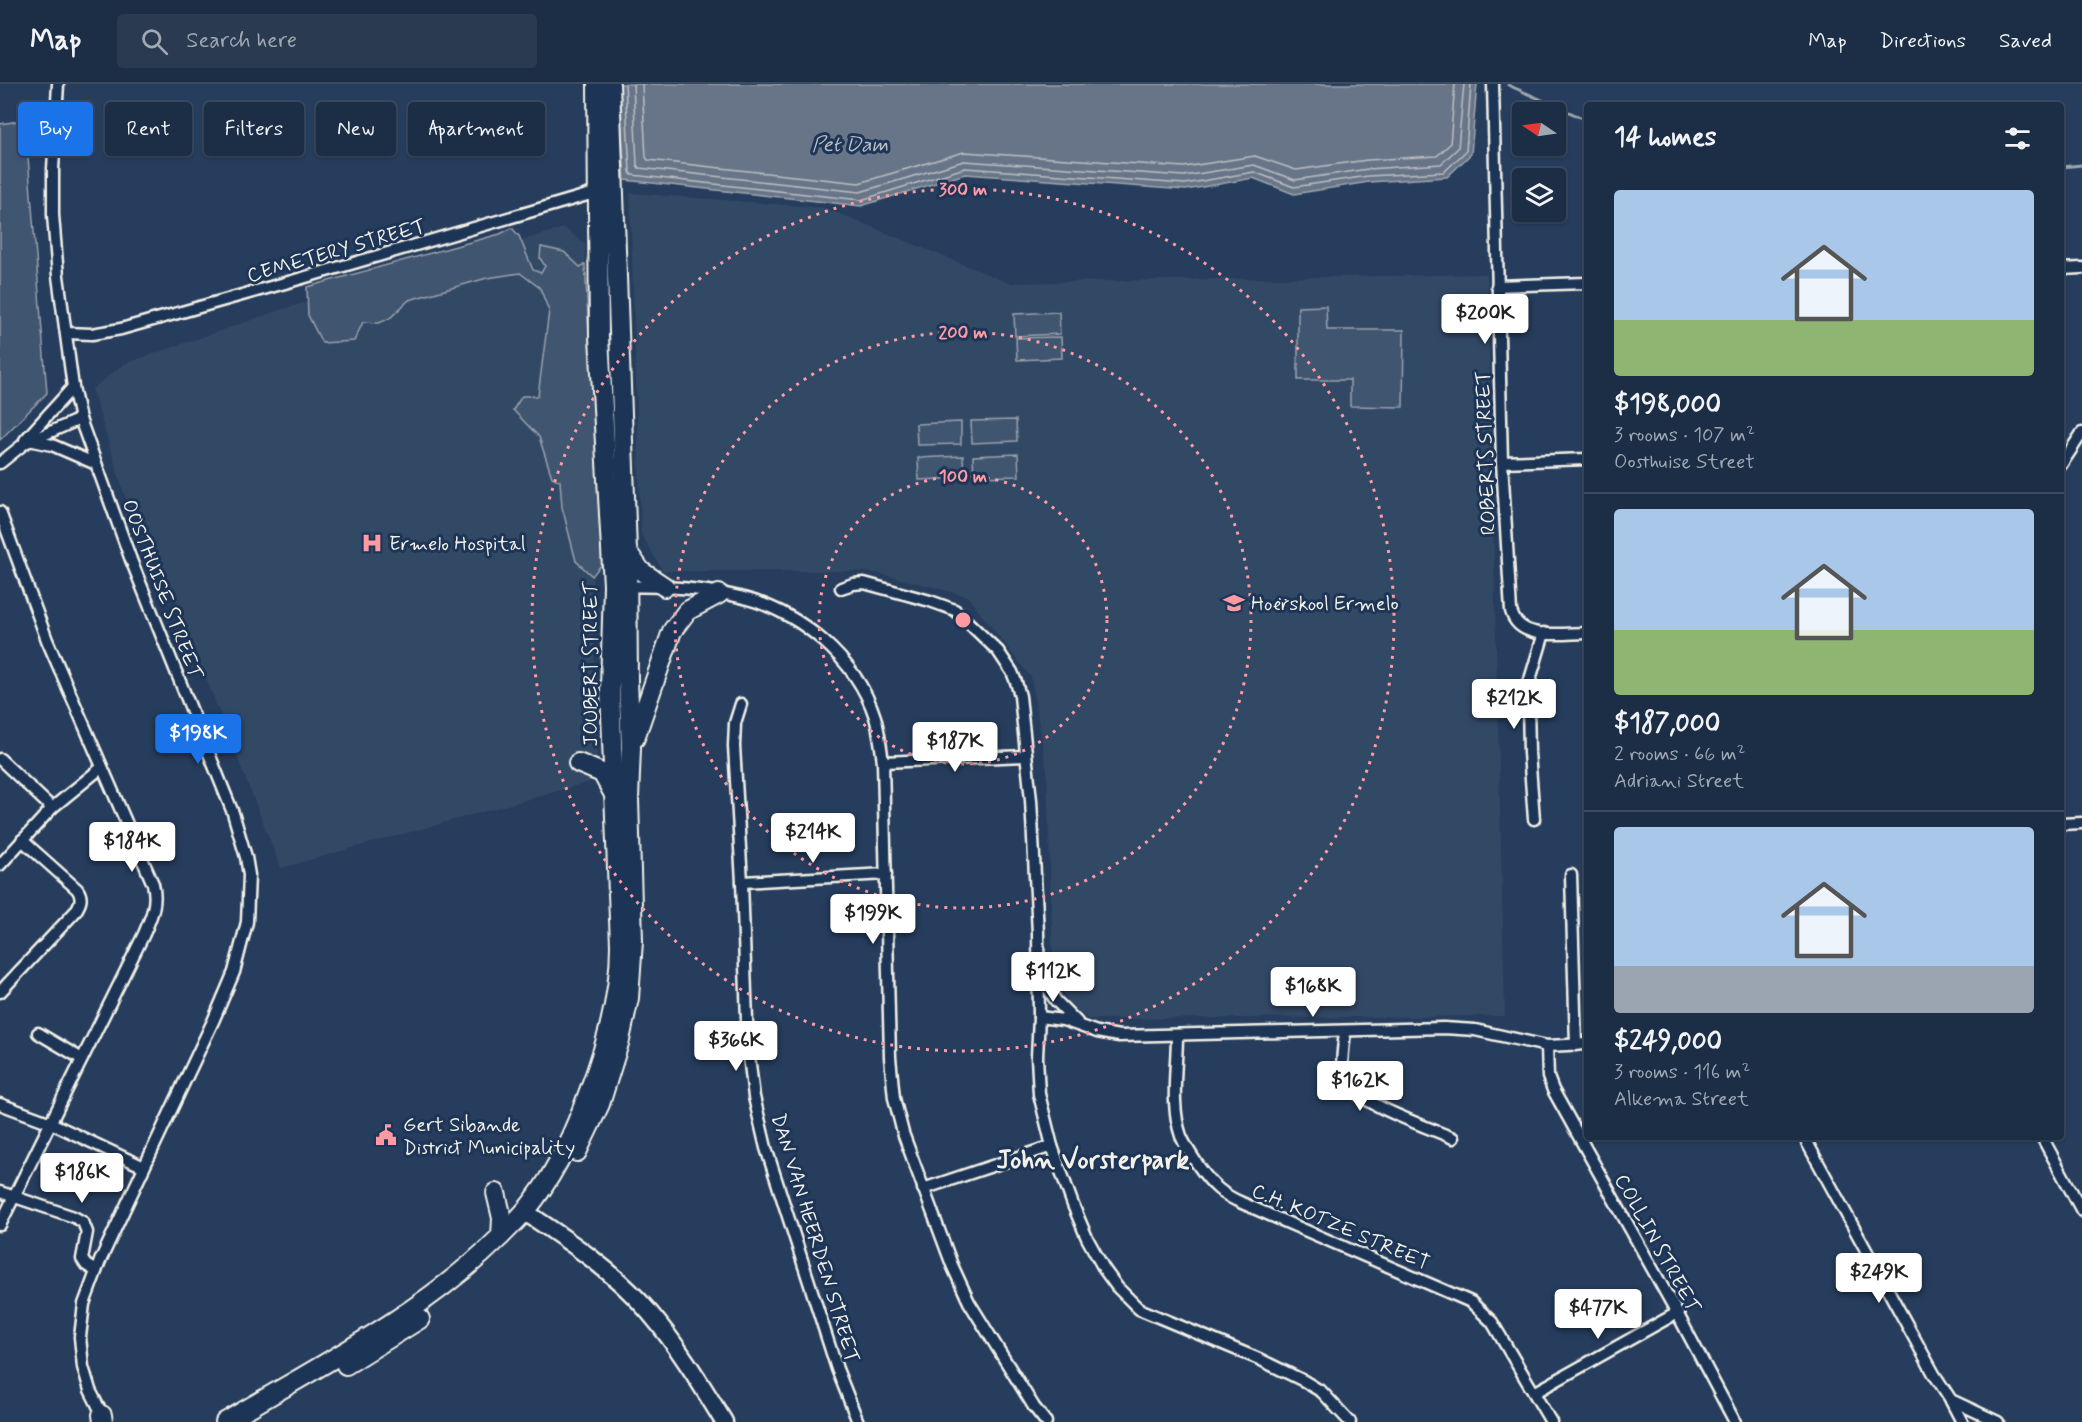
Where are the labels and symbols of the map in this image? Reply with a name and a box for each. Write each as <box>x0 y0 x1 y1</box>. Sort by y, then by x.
north arrow <box>1512 102 1566 156</box>
water label: Pet Dam <box>812 131 888 159</box>
text: 300 m <box>939 178 987 202</box>
street label: CEMETERY STREET <box>244 213 429 290</box>
pin: $200K <box>1443 294 1527 345</box>
text: 200 m <box>938 321 988 345</box>
street label: ROBERTS STREET <box>1470 370 1503 536</box>
text: 100 m <box>939 465 987 489</box>
street label: OOSTHUISE STREET <box>115 496 209 685</box>
hospital icon: Ermelo Hospital <box>360 531 384 555</box>
place label: Ermelo Hospital <box>389 531 526 558</box>
street label: JOUBERT STREET <box>578 580 605 746</box>
school or university icon: Hoërskool Ermelo <box>1222 591 1246 615</box>
place label: Hoërskool Ermelo <box>1251 591 1399 618</box>
centre of rings <box>953 610 973 630</box>
pin: $212K <box>1472 679 1556 730</box>
pin: $198K <box>156 714 240 765</box>
pin: $187K <box>913 722 997 773</box>
pin: $214K <box>771 813 855 864</box>
pin: $184K <box>90 822 174 873</box>
pin: $199K <box>831 894 915 945</box>
pin: $112K <box>1011 952 1095 1003</box>
pin: $168K <box>1271 967 1355 1018</box>
pin: $366K <box>694 1021 778 1072</box>
pin: $162K <box>1318 1061 1402 1112</box>
street label: DAN VAN HEERDEN STREET <box>764 1111 865 1366</box>
place label: Gert Sibande District Municipality <box>403 1112 575 1162</box>
public building icon: Gert Sibande District Municipality <box>374 1123 398 1147</box>
district label: John Vorsterpark <box>997 1144 1190 1178</box>
pin: $186K <box>40 1153 124 1204</box>
street label: COLLIN STREET <box>1607 1169 1707 1319</box>
street label: C.H. KOTZE STREET <box>1247 1178 1433 1277</box>
pin: $249K <box>1837 1253 1921 1304</box>
pin: $477K <box>1556 1289 1640 1340</box>

